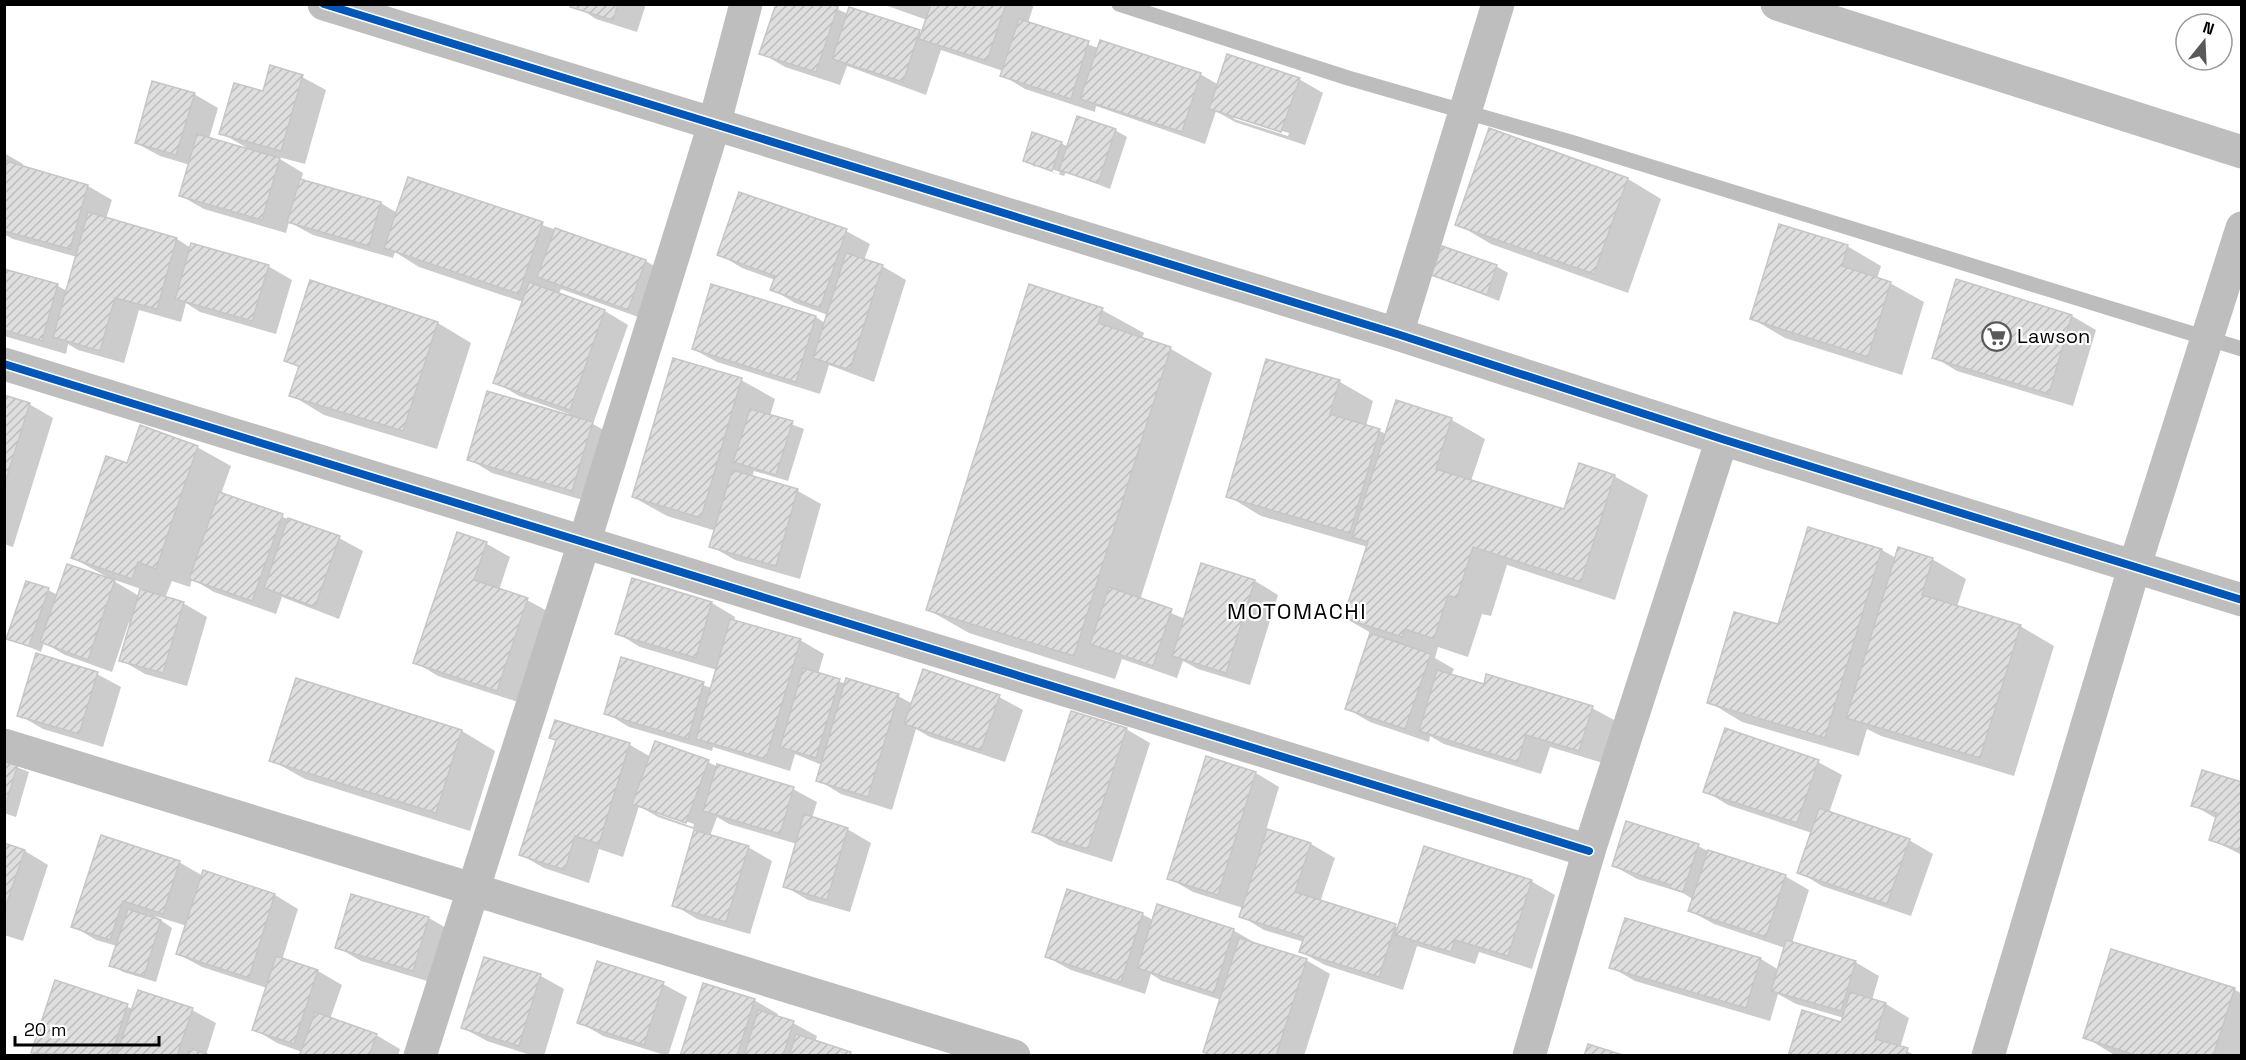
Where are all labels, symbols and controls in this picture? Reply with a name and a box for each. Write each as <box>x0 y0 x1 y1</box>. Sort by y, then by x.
north arrow <box>2174 12 2234 72</box>
text: N <box>2200 17 2217 40</box>
supermarket icon: Lawson <box>1980 320 2012 352</box>
place label: Lawson <box>2017 323 2090 349</box>
district label: MOTOMACHI <box>1227 597 1367 625</box>
scale bar <box>15 1009 159 1047</box>
text: 20 m <box>24 1018 67 1041</box>

